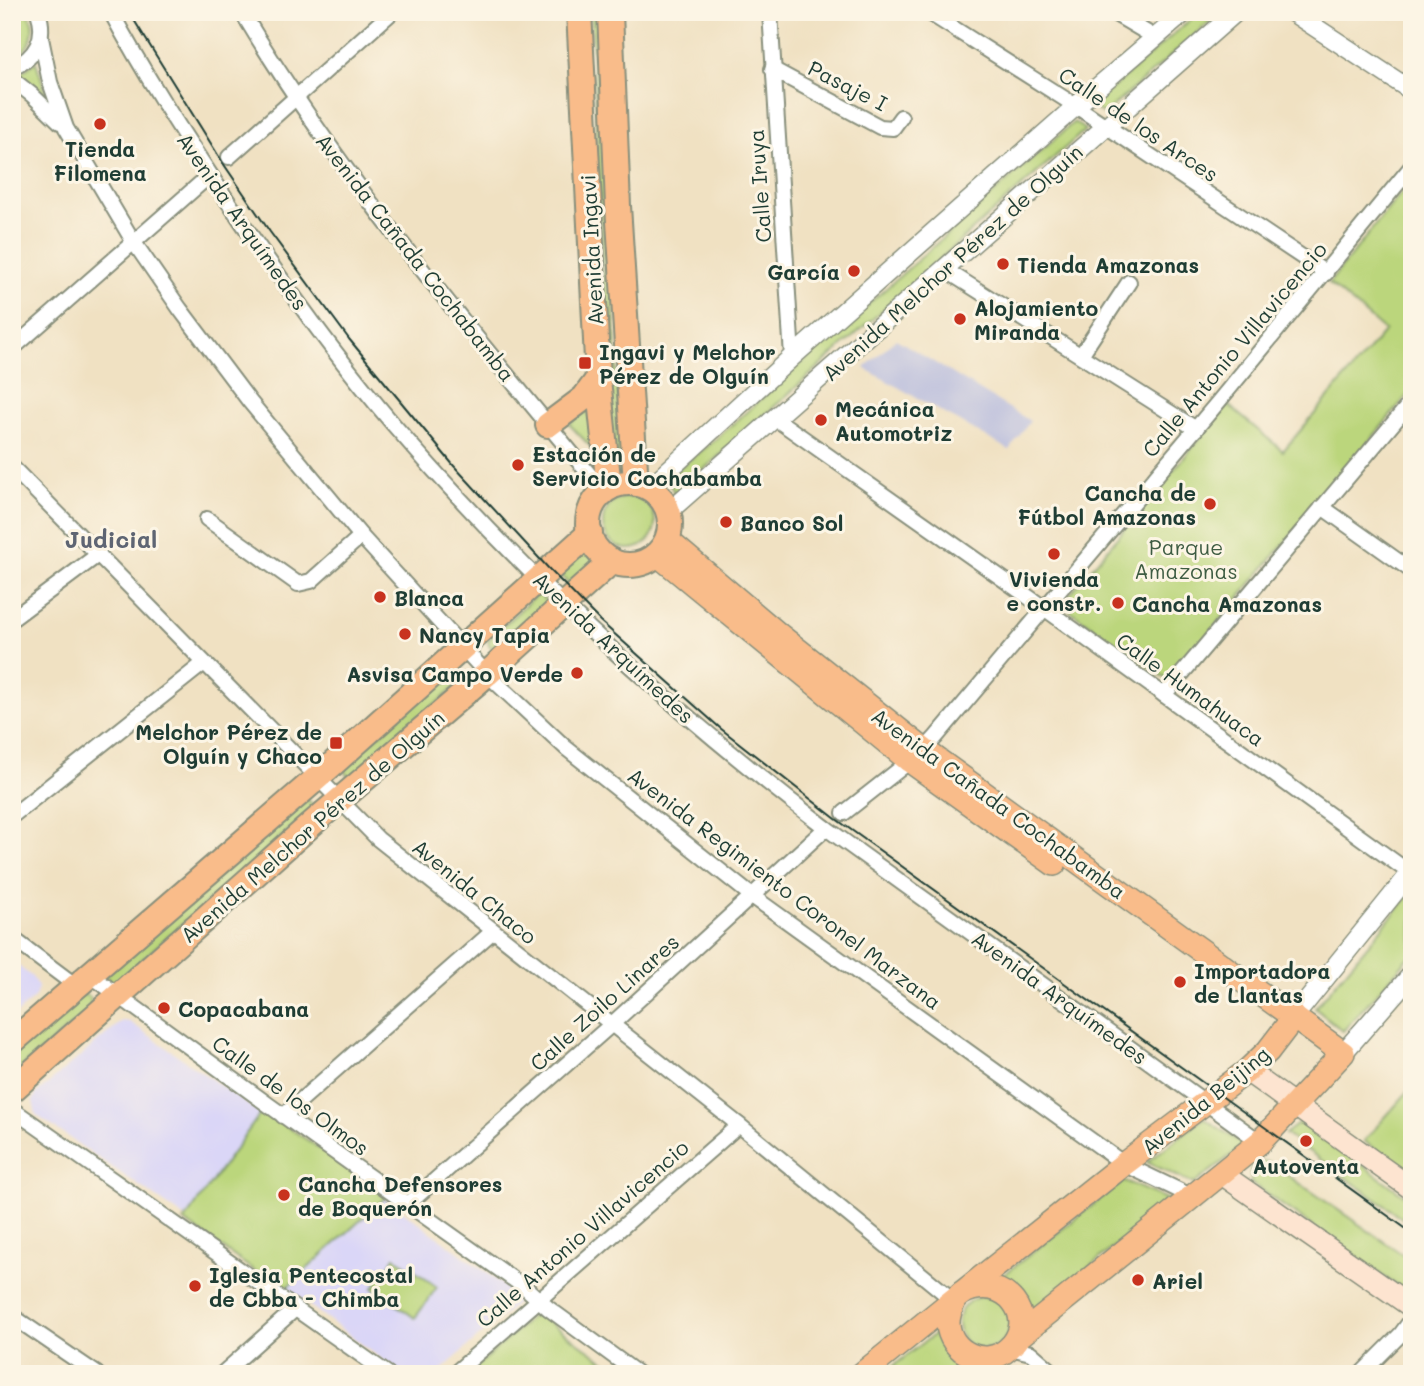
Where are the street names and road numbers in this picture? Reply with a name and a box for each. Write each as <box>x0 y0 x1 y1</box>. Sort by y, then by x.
street label: Pasaje I <box>804 54 892 116</box>
street label: Calle de los Arces <box>1054 61 1224 187</box>
street label: Avenida Arquímedes <box>172 127 314 315</box>
street label: Avenida Cañada Cochabamba <box>311 127 521 387</box>
street label: Calle Iruya <box>742 128 776 244</box>
street label: Avenida Melchor Pérez de Olguín <box>816 138 1088 386</box>
street label: Avenida Ingavi <box>574 174 608 326</box>
street label: Calle Antonio Villavicencio <box>1136 236 1332 462</box>
street label: Avenida Arquímedes <box>528 565 700 729</box>
street label: Calle Humahuaca <box>1112 626 1270 752</box>
street label: Avenida Cañada Cochabamba <box>866 702 1132 904</box>
street label: Avenida Melchor Pérez de Olguín <box>174 704 450 948</box>
street label: Avenida Regimiento Coronel Marzana <box>623 761 947 1015</box>
street label: Avenida Chaco <box>407 833 543 949</box>
street label: Avenida Arquímedes <box>967 924 1153 1070</box>
street label: Calle Zoilo Linares <box>524 928 684 1076</box>
street label: Calle de los Olmos <box>207 1029 375 1161</box>
street label: Avenida Beijing <box>1135 1040 1275 1160</box>
street label: Calle Antonio Villavicencio <box>470 1133 694 1333</box>

